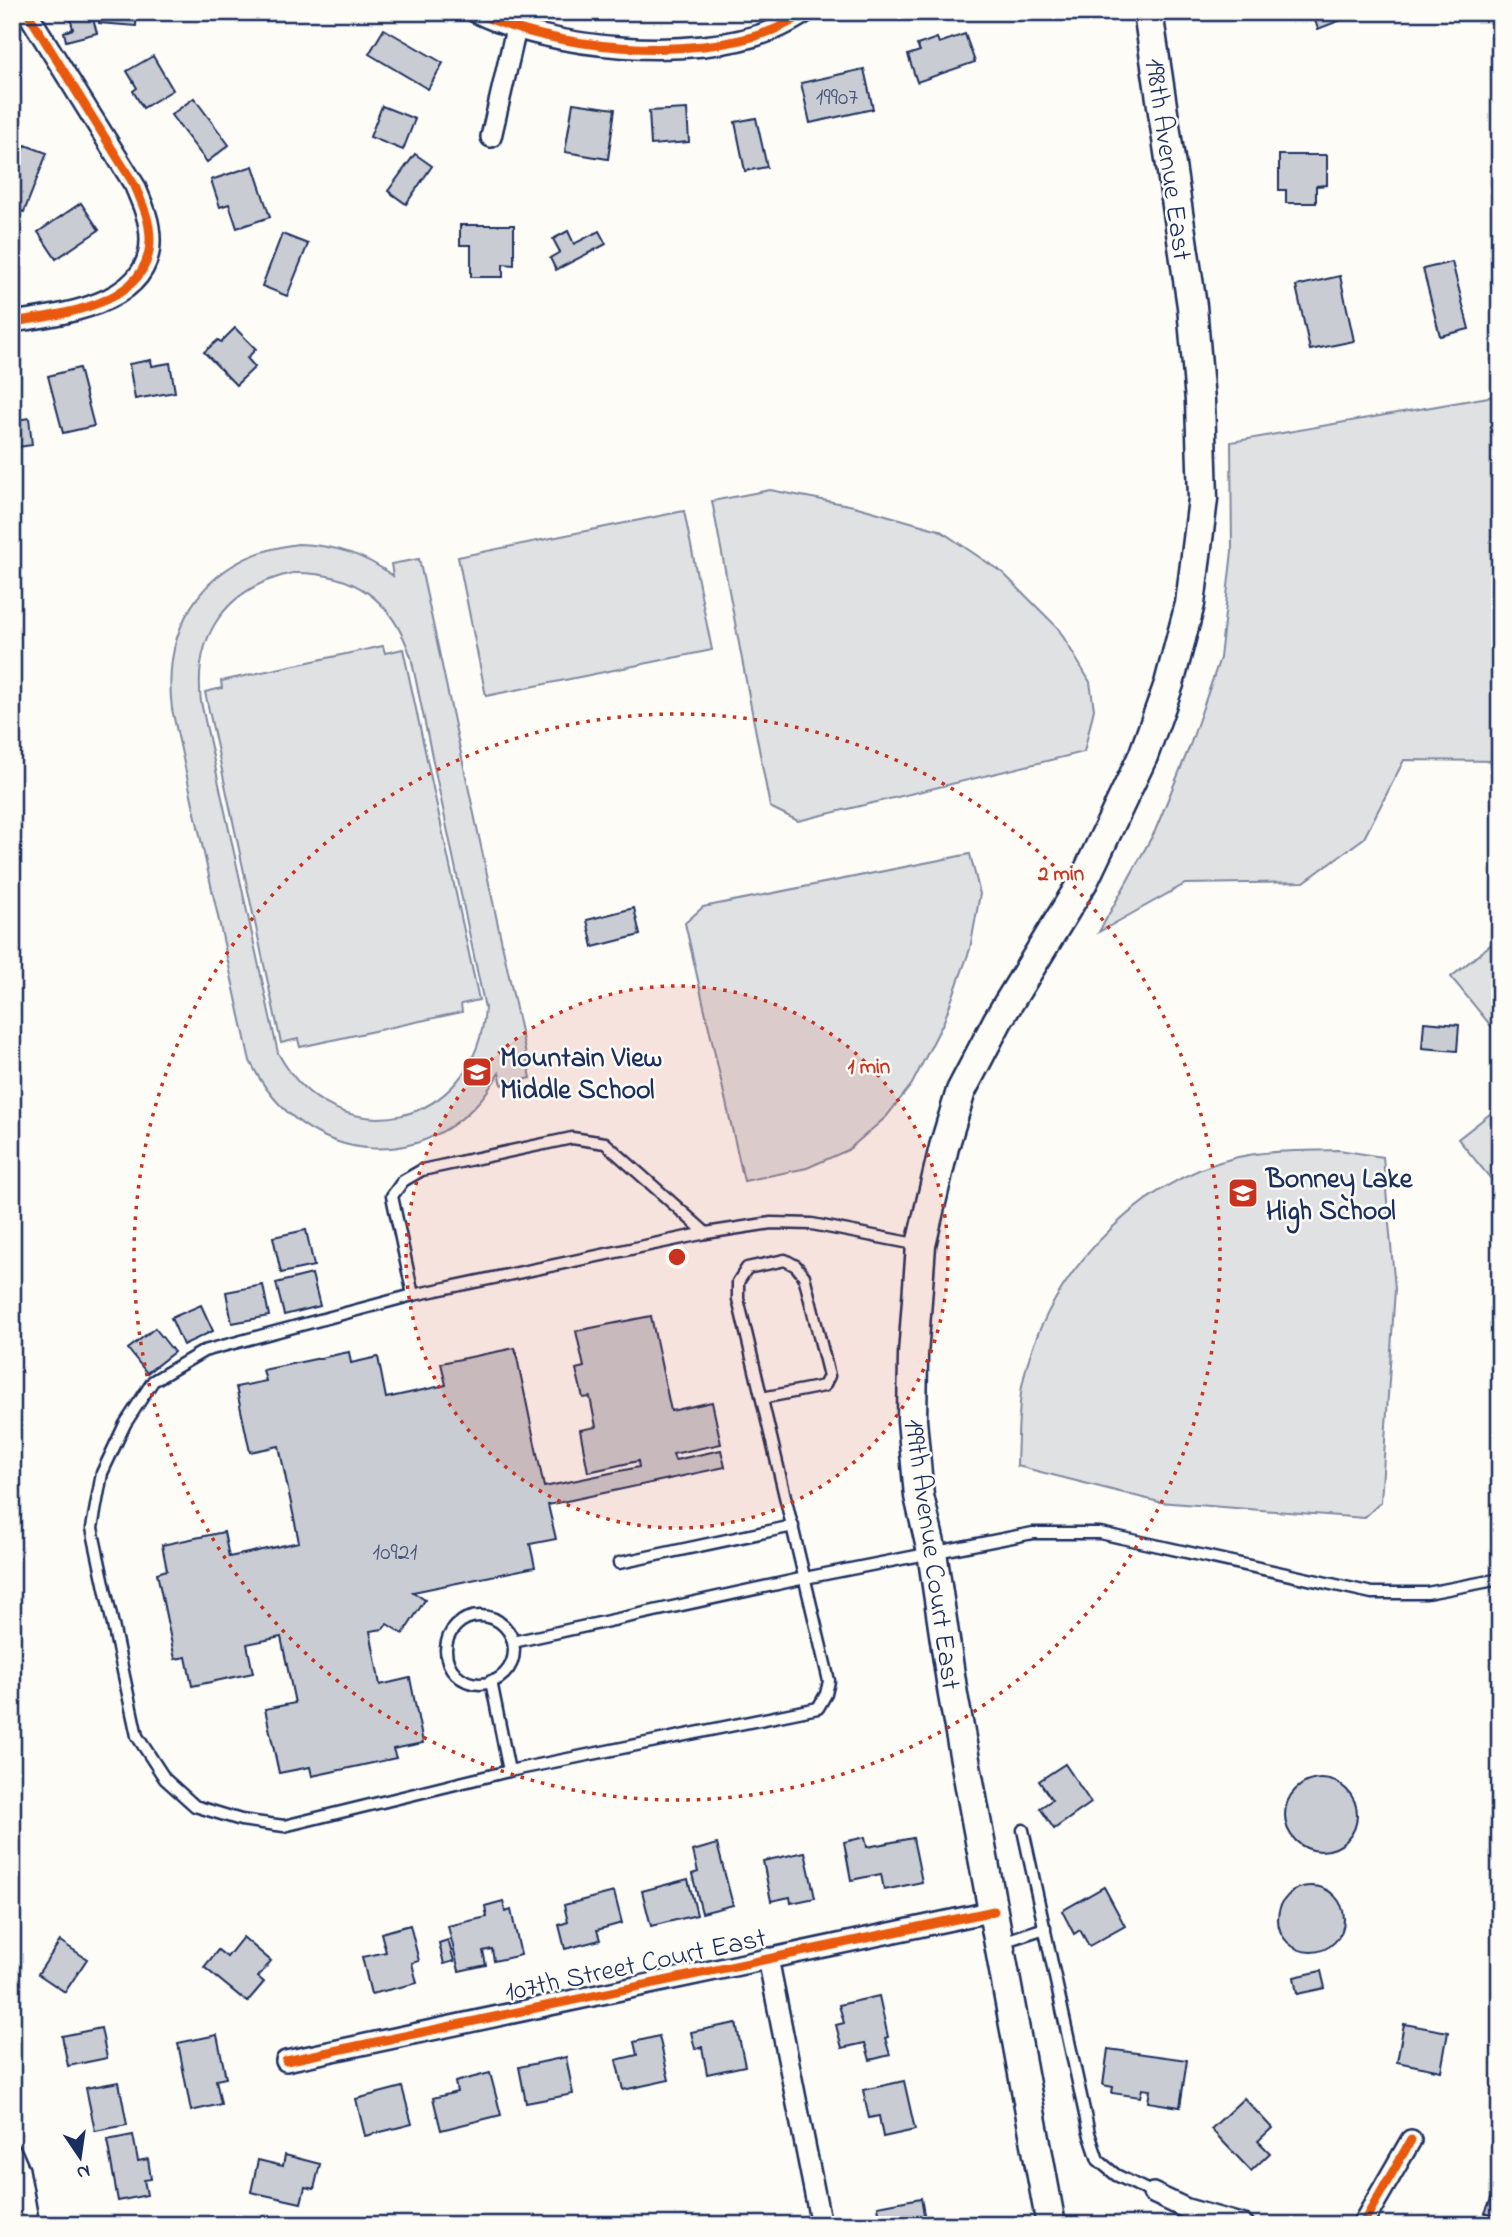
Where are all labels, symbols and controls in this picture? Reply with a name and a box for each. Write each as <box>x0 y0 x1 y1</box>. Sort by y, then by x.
street label: 198th Avenue East <box>1132 56 1201 263</box>
house number: 19907 <box>816 81 858 116</box>
text: 2 min <box>1037 860 1084 890</box>
place label: Mountain View Middle School <box>500 1039 662 1112</box>
text: 1 min <box>848 1053 890 1083</box>
school or university icon: Mountain View Middle School <box>460 1055 494 1089</box>
place label: Bonney Lake High School <box>1264 1160 1414 1234</box>
school or university icon: Bonney Lake High School <box>1226 1176 1260 1210</box>
centre of rings <box>665 1245 689 1269</box>
street label: 199th Avenue Court East <box>891 1417 970 1692</box>
house number: 10921 <box>373 1536 418 1571</box>
street label: 107th Street Court East <box>501 1919 770 2014</box>
north arrow <box>46 2122 116 2192</box>
text: N <box>74 2157 93 2186</box>

